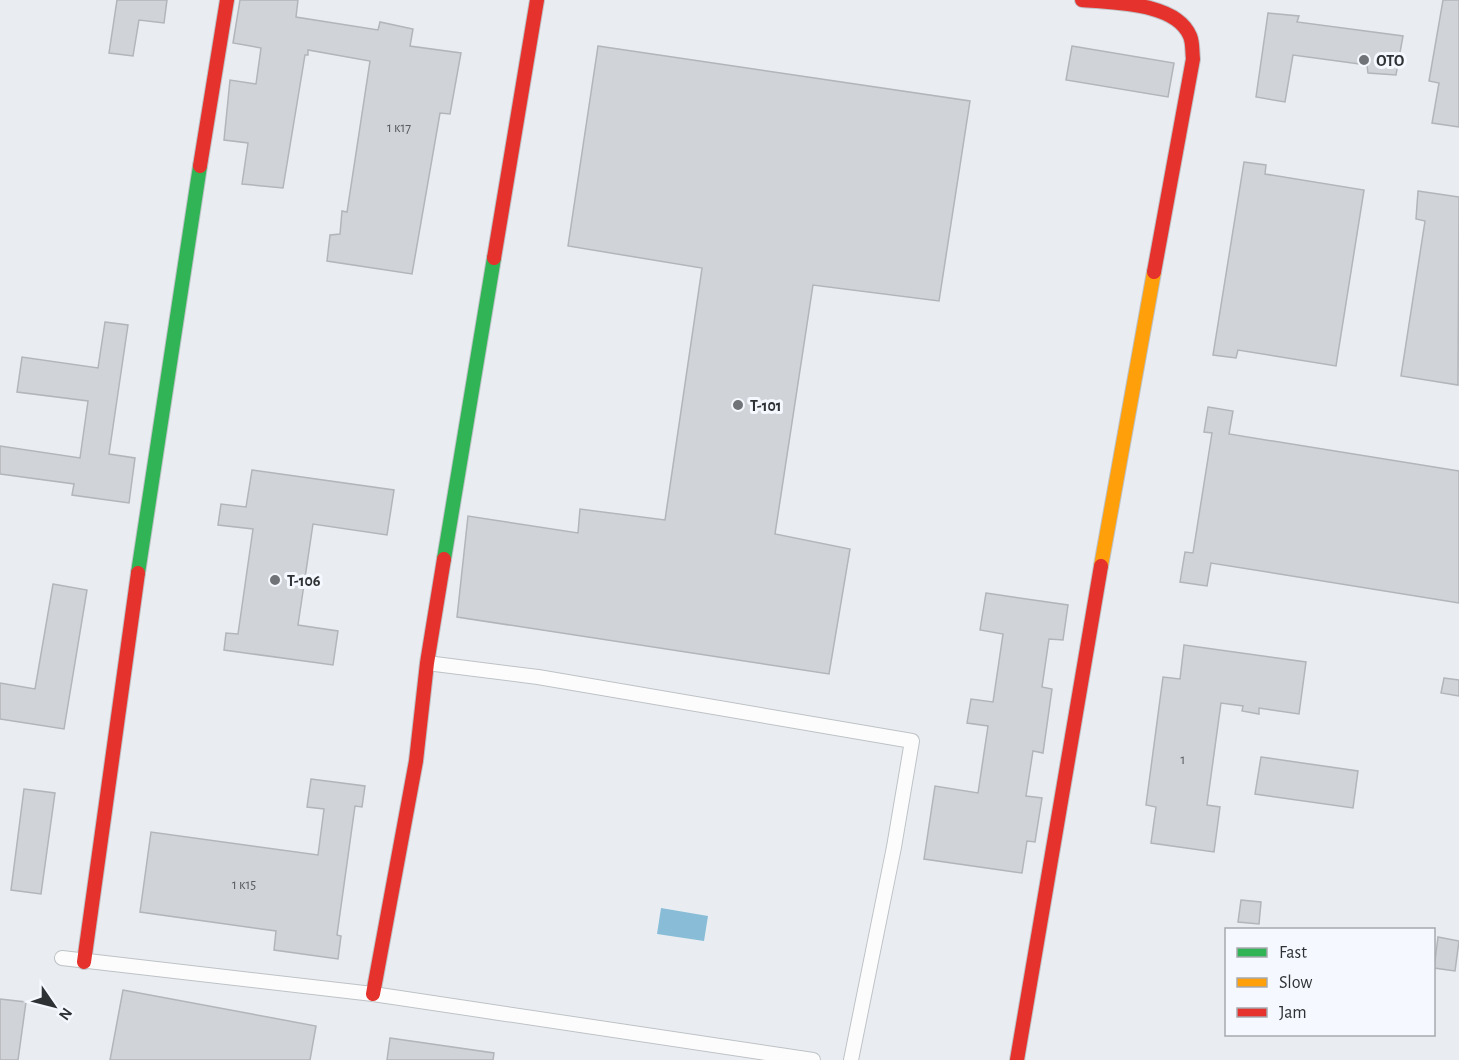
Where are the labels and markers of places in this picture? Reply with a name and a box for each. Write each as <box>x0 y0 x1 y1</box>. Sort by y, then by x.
marker: ОТО <box>1357 53 1371 67</box>
place label: ОТО <box>1376 53 1405 69</box>
marker: Т-101 <box>731 398 745 412</box>
place label: Т-101 <box>750 398 782 414</box>
marker: Т-106 <box>268 573 282 587</box>
place label: Т-106 <box>287 573 321 589</box>

